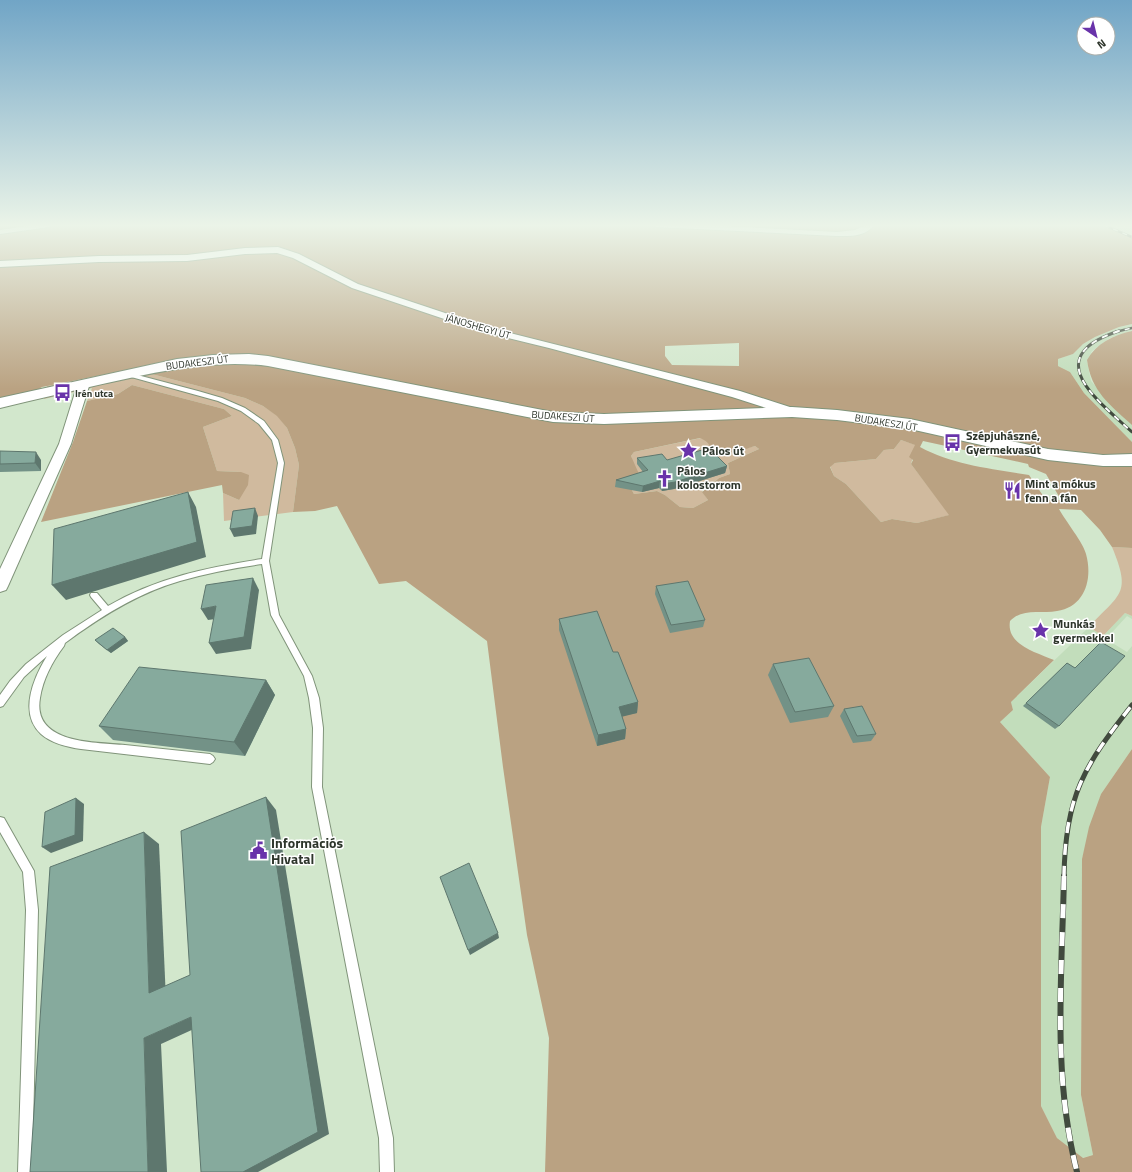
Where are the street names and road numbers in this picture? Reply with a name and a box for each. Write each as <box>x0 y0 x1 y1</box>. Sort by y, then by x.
street label: JÁNOSHEGYI ÚT <box>443 310 513 343</box>
street label: BUDAKESZI ÚT <box>165 351 230 374</box>
street label: BUDAKESZI ÚT <box>531 407 596 426</box>
street label: BUDAKESZI ÚT <box>854 410 919 435</box>

